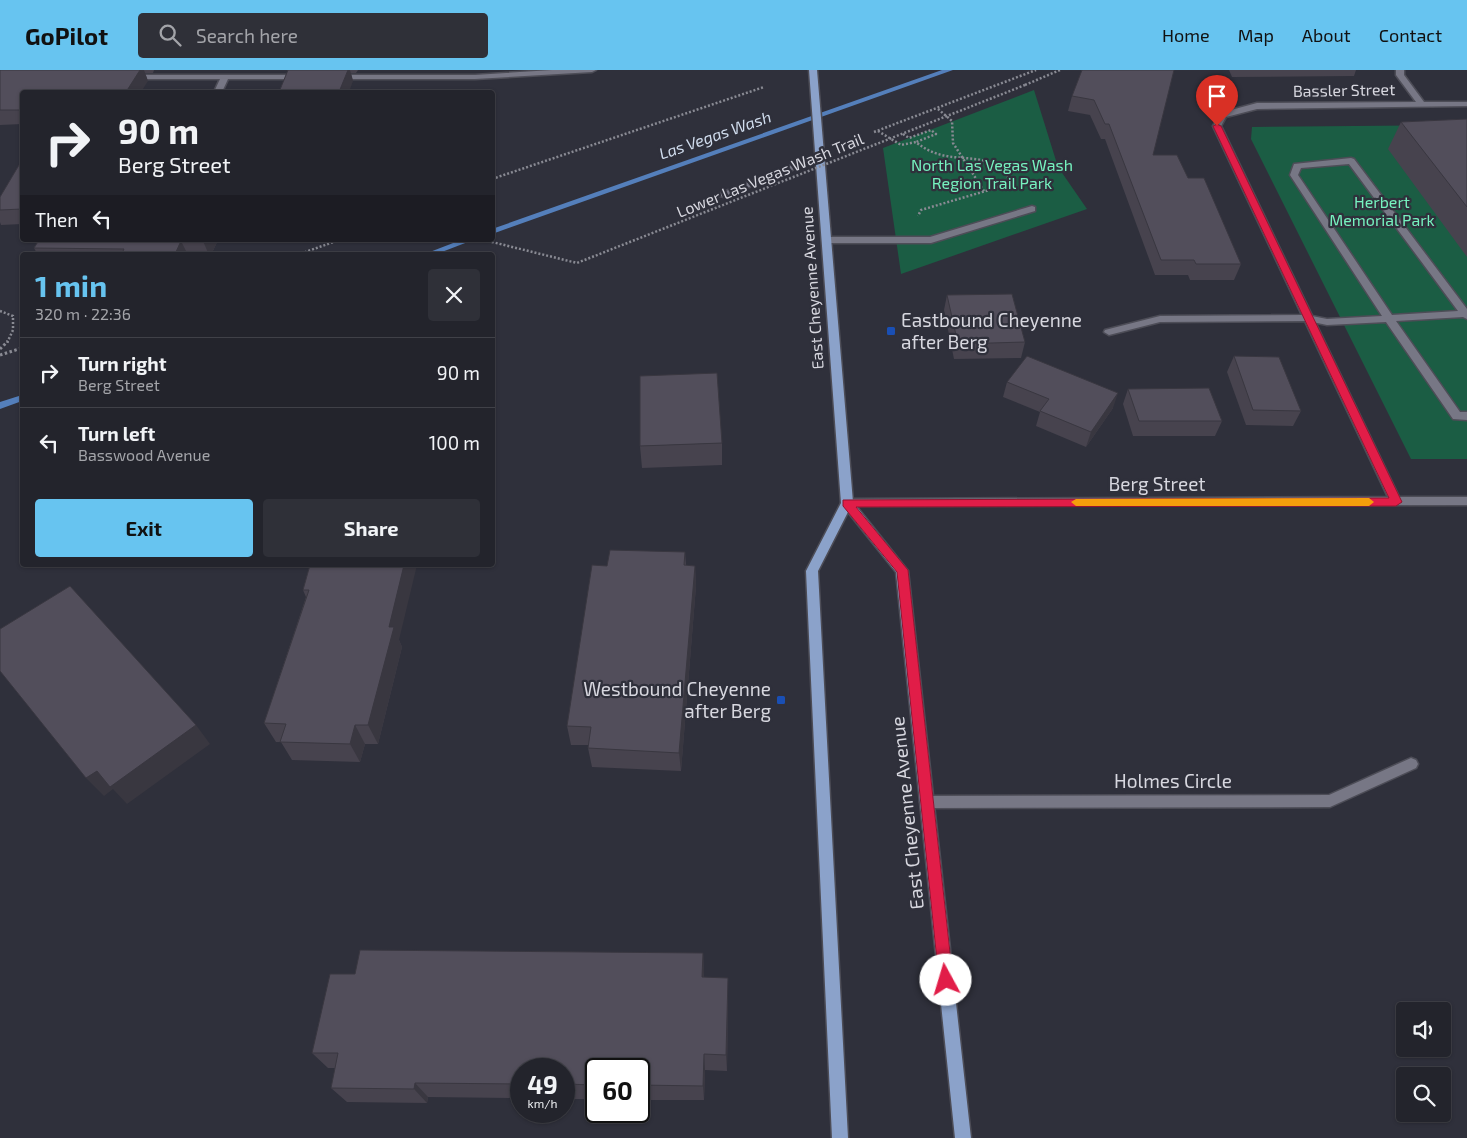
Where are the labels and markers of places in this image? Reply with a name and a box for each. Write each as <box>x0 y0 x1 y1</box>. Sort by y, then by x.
pin <box>1196 75 1238 126</box>
place label: Eastbound Cheyenne after Berg <box>901 308 1082 353</box>
marker: Eastbound Cheyenne after Berg <box>885 325 897 337</box>
place label: Westbound Cheyenne after Berg <box>583 677 771 722</box>
marker: Westbound Cheyenne after Berg <box>775 694 787 706</box>

